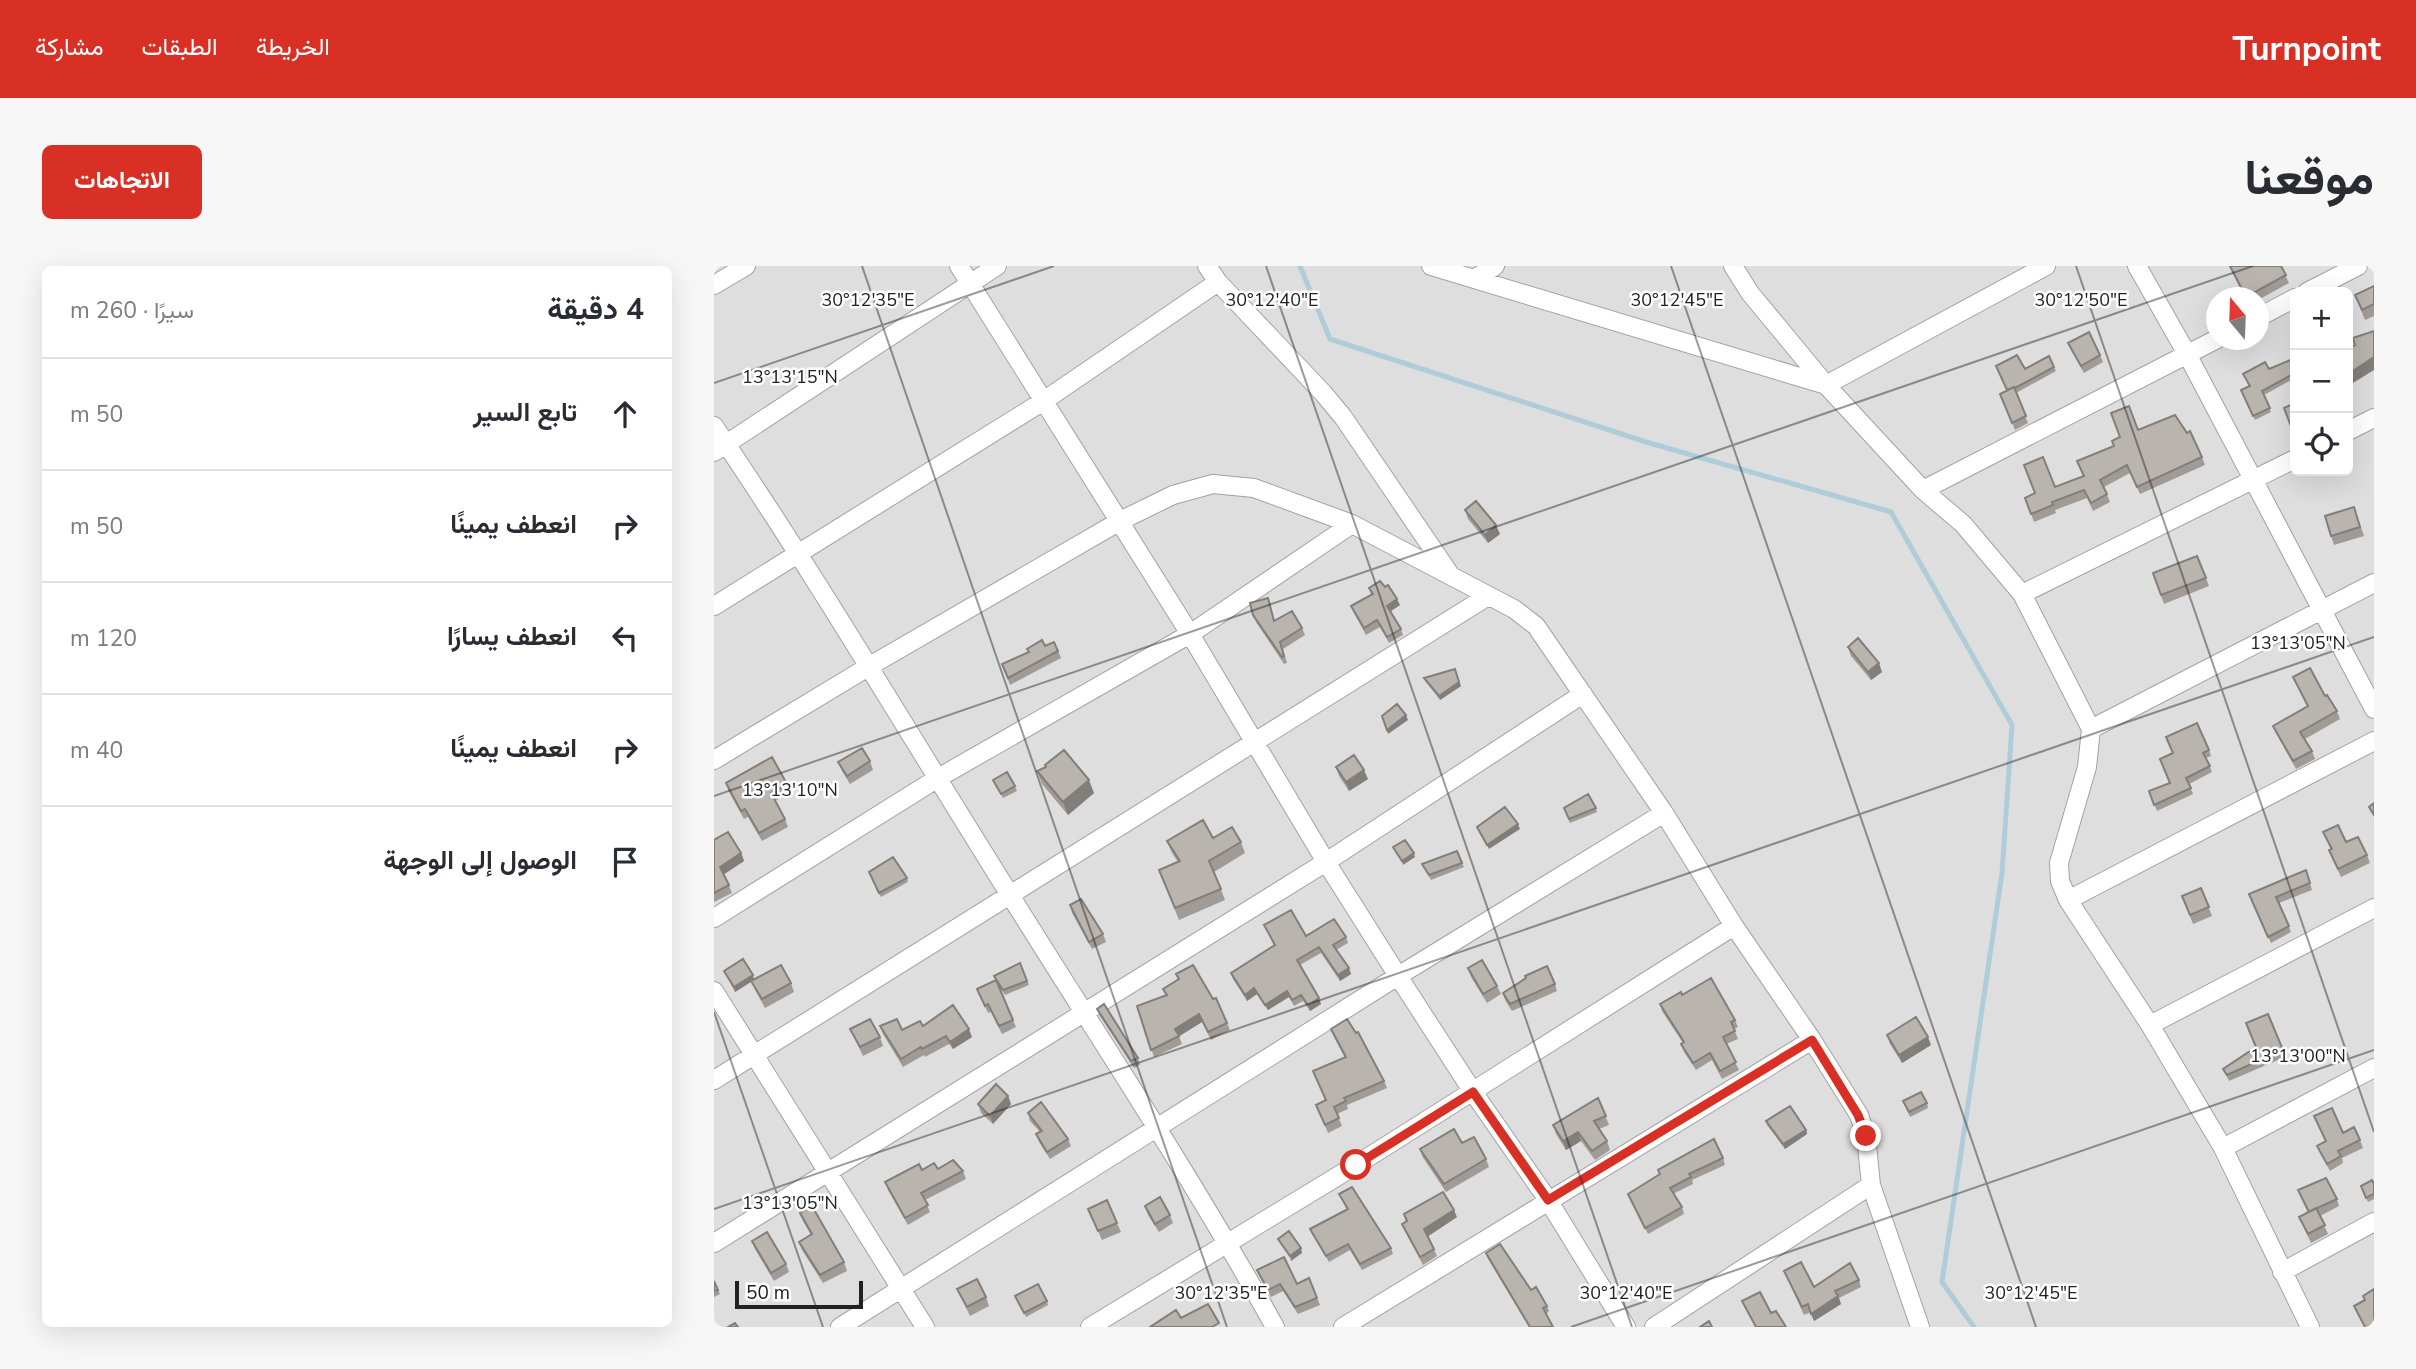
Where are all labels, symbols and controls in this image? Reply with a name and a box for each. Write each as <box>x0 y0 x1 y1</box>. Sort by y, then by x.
text: Turnpoint <box>2232 27 2381 72</box>
text: مشاركة <box>35 31 103 63</box>
text: الطبقات <box>141 31 218 63</box>
text: الخريطة <box>256 31 330 63</box>
text: موقعنا <box>2244 144 2374 211</box>
button: الاتجاهات <box>42 145 202 219</box>
north arrow <box>2206 287 2269 350</box>
map controls <box>2290 287 2353 476</box>
button: + <box>2290 287 2353 350</box>
text: 30°12'35"E <box>822 288 915 312</box>
text: 30°12'40"E <box>1226 288 1319 312</box>
text: 30°12'45"E <box>1631 288 1724 312</box>
text: 30°12'50"E <box>2035 288 2128 312</box>
text: 4 دقيقة <box>547 289 644 330</box>
text: سيرًا · 260 m <box>70 295 194 326</box>
button: − <box>2290 350 2353 413</box>
text: 13°13'15"N <box>742 365 838 389</box>
text: تابع السير <box>473 395 577 430</box>
icon: ahead <box>606 395 644 433</box>
text: 50 m <box>70 399 123 430</box>
button: locate <box>2290 413 2353 476</box>
text: انعطف يمينًا <box>450 507 577 542</box>
icon: right <box>606 507 644 545</box>
text: 50 m <box>70 511 123 542</box>
text: انعطف يسارًا <box>447 619 577 654</box>
icon: left <box>606 619 644 657</box>
text: 120 m <box>70 623 137 654</box>
text: 13°13'05"N <box>2250 631 2346 655</box>
text: انعطف يمينًا <box>450 731 577 766</box>
icon: right <box>606 731 644 769</box>
text: 40 m <box>70 735 123 766</box>
text: 13°13'10"N <box>742 778 838 802</box>
text: الوصول إلى الوجهة <box>383 843 577 878</box>
icon: arrive <box>606 843 644 881</box>
text: 13°13'00"N <box>2250 1044 2346 1068</box>
route end <box>1850 1120 1881 1151</box>
route start <box>1340 1149 1371 1180</box>
text: 13°13'05"N <box>742 1191 838 1215</box>
scale bar <box>735 1278 863 1310</box>
text: 50 m <box>746 1280 790 1306</box>
text: 30°12'35"E <box>1175 1281 1268 1305</box>
text: 30°12'40"E <box>1580 1281 1673 1305</box>
text: 30°12'45"E <box>1985 1281 2078 1305</box>

